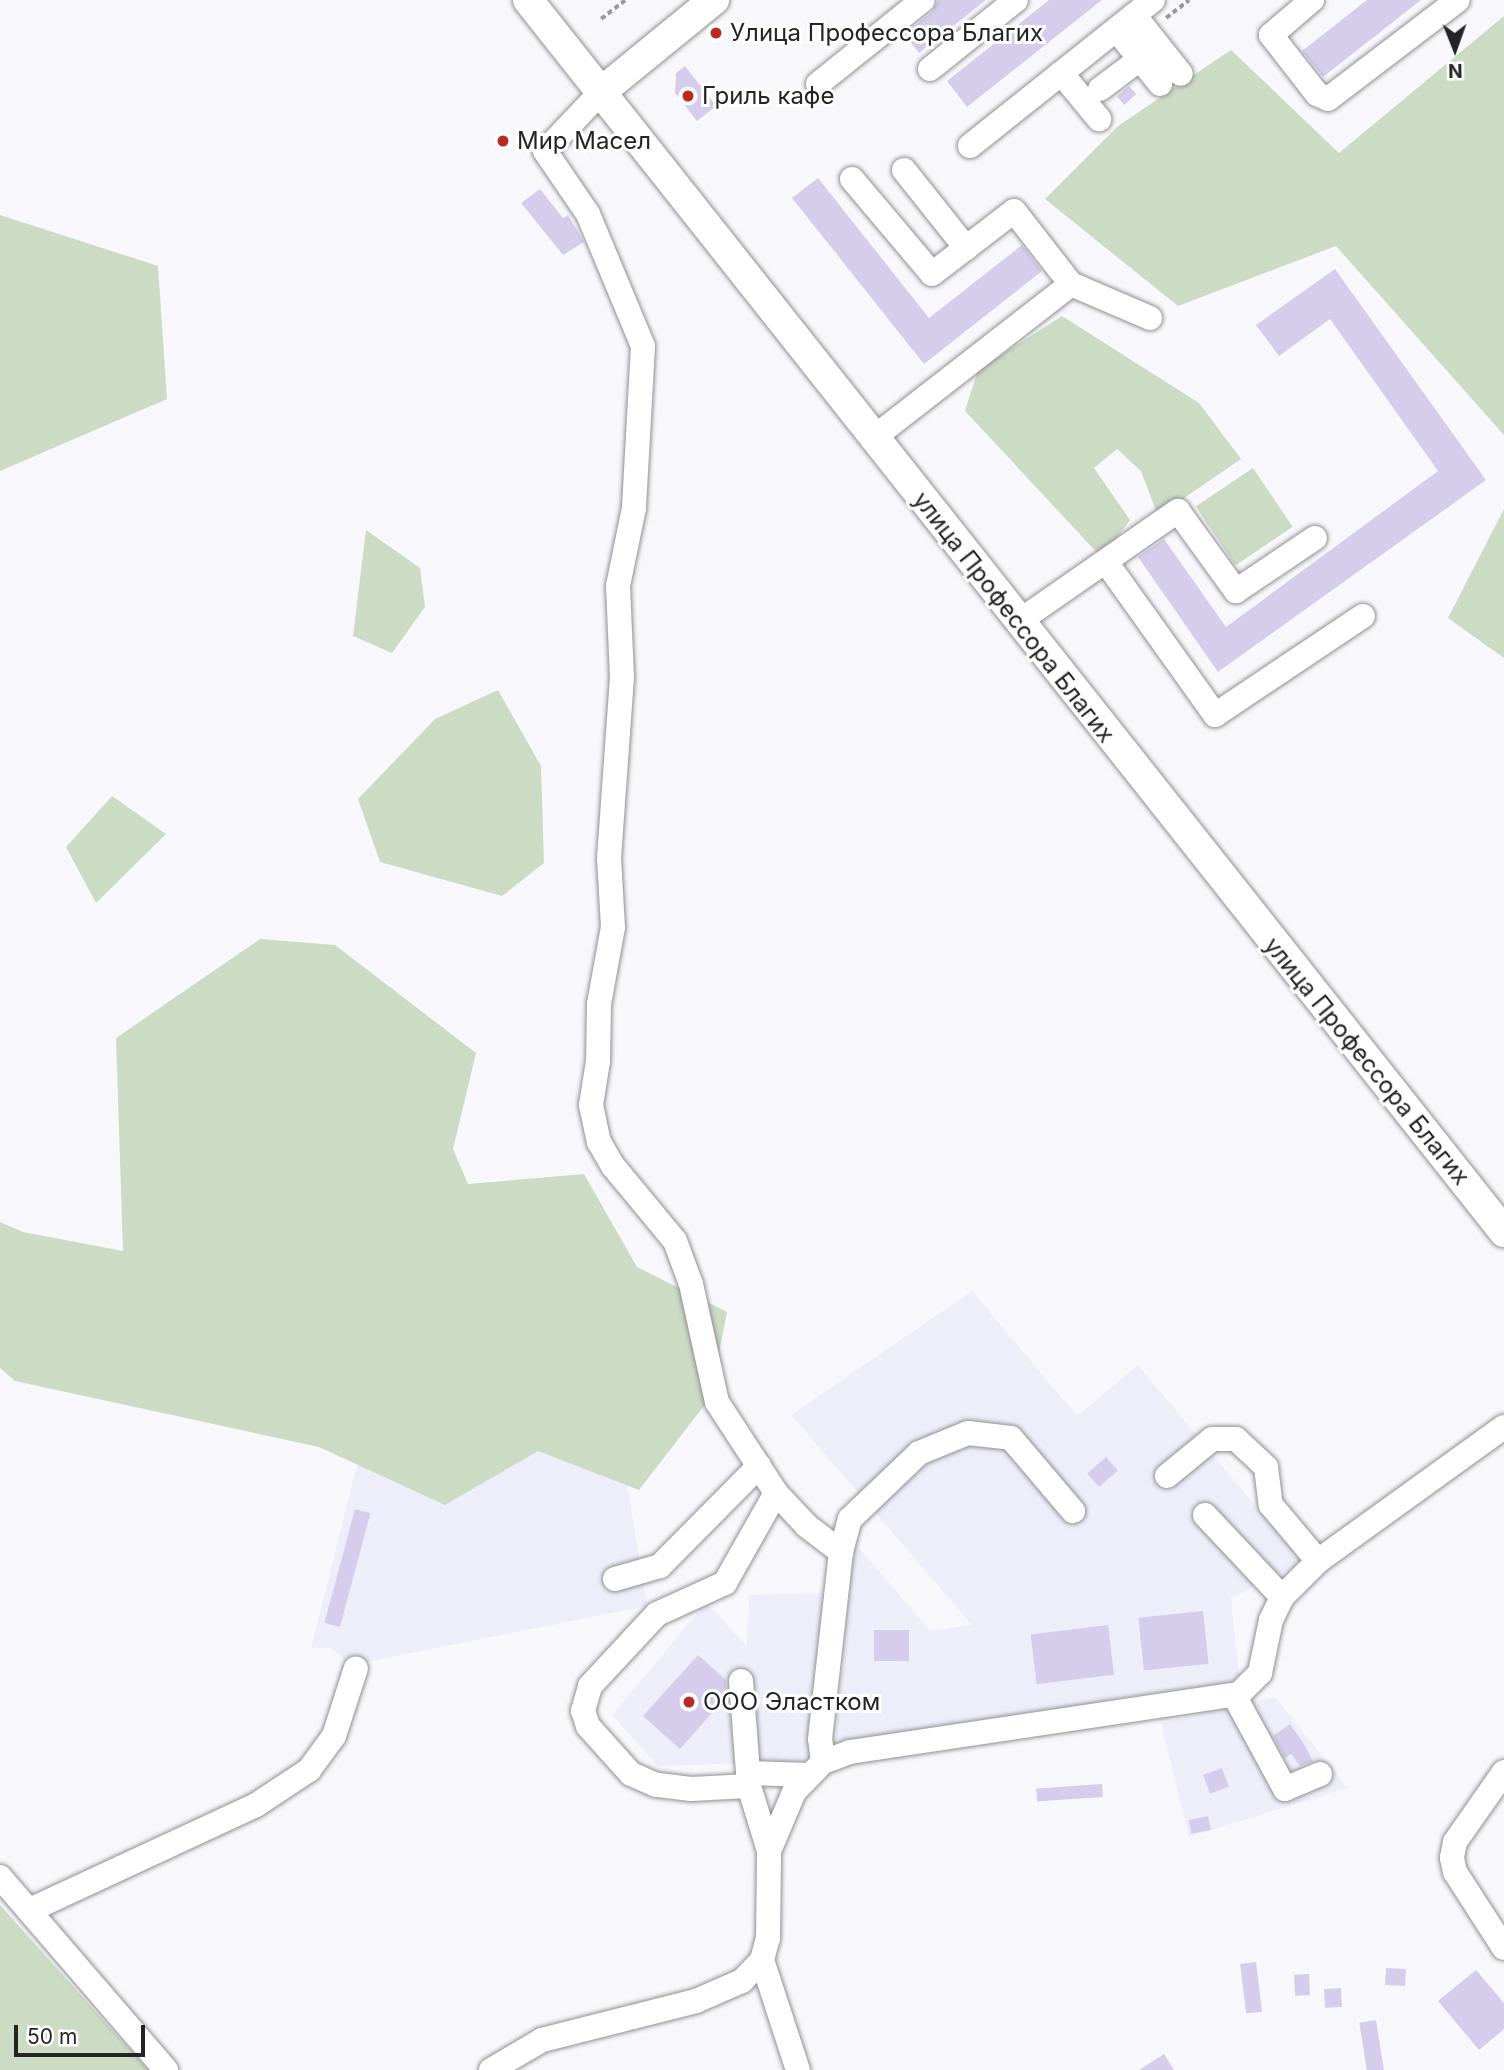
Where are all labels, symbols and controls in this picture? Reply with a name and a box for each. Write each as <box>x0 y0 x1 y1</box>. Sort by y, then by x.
north arrow <box>1420 14 1490 84</box>
place label: Улица Профессора Благих <box>730 19 1043 47</box>
marker: Улица Профессора Благих <box>708 25 724 41</box>
text: N <box>1448 59 1463 82</box>
place label: Гриль кафе <box>702 82 834 110</box>
marker: Гриль кафе <box>680 88 696 104</box>
place label: Мир Масел <box>517 127 651 155</box>
marker: Мир Масел <box>495 133 511 149</box>
street label: улица Профессора Благих <box>907 486 1121 748</box>
street label: улица Профессора Благих <box>1258 931 1476 1191</box>
place label: ООО Эластком <box>703 1688 880 1716</box>
marker: ООО Эластком <box>681 1694 697 1710</box>
scale bar <box>18 2010 149 2054</box>
text: 50 m <box>27 2024 77 2049</box>

